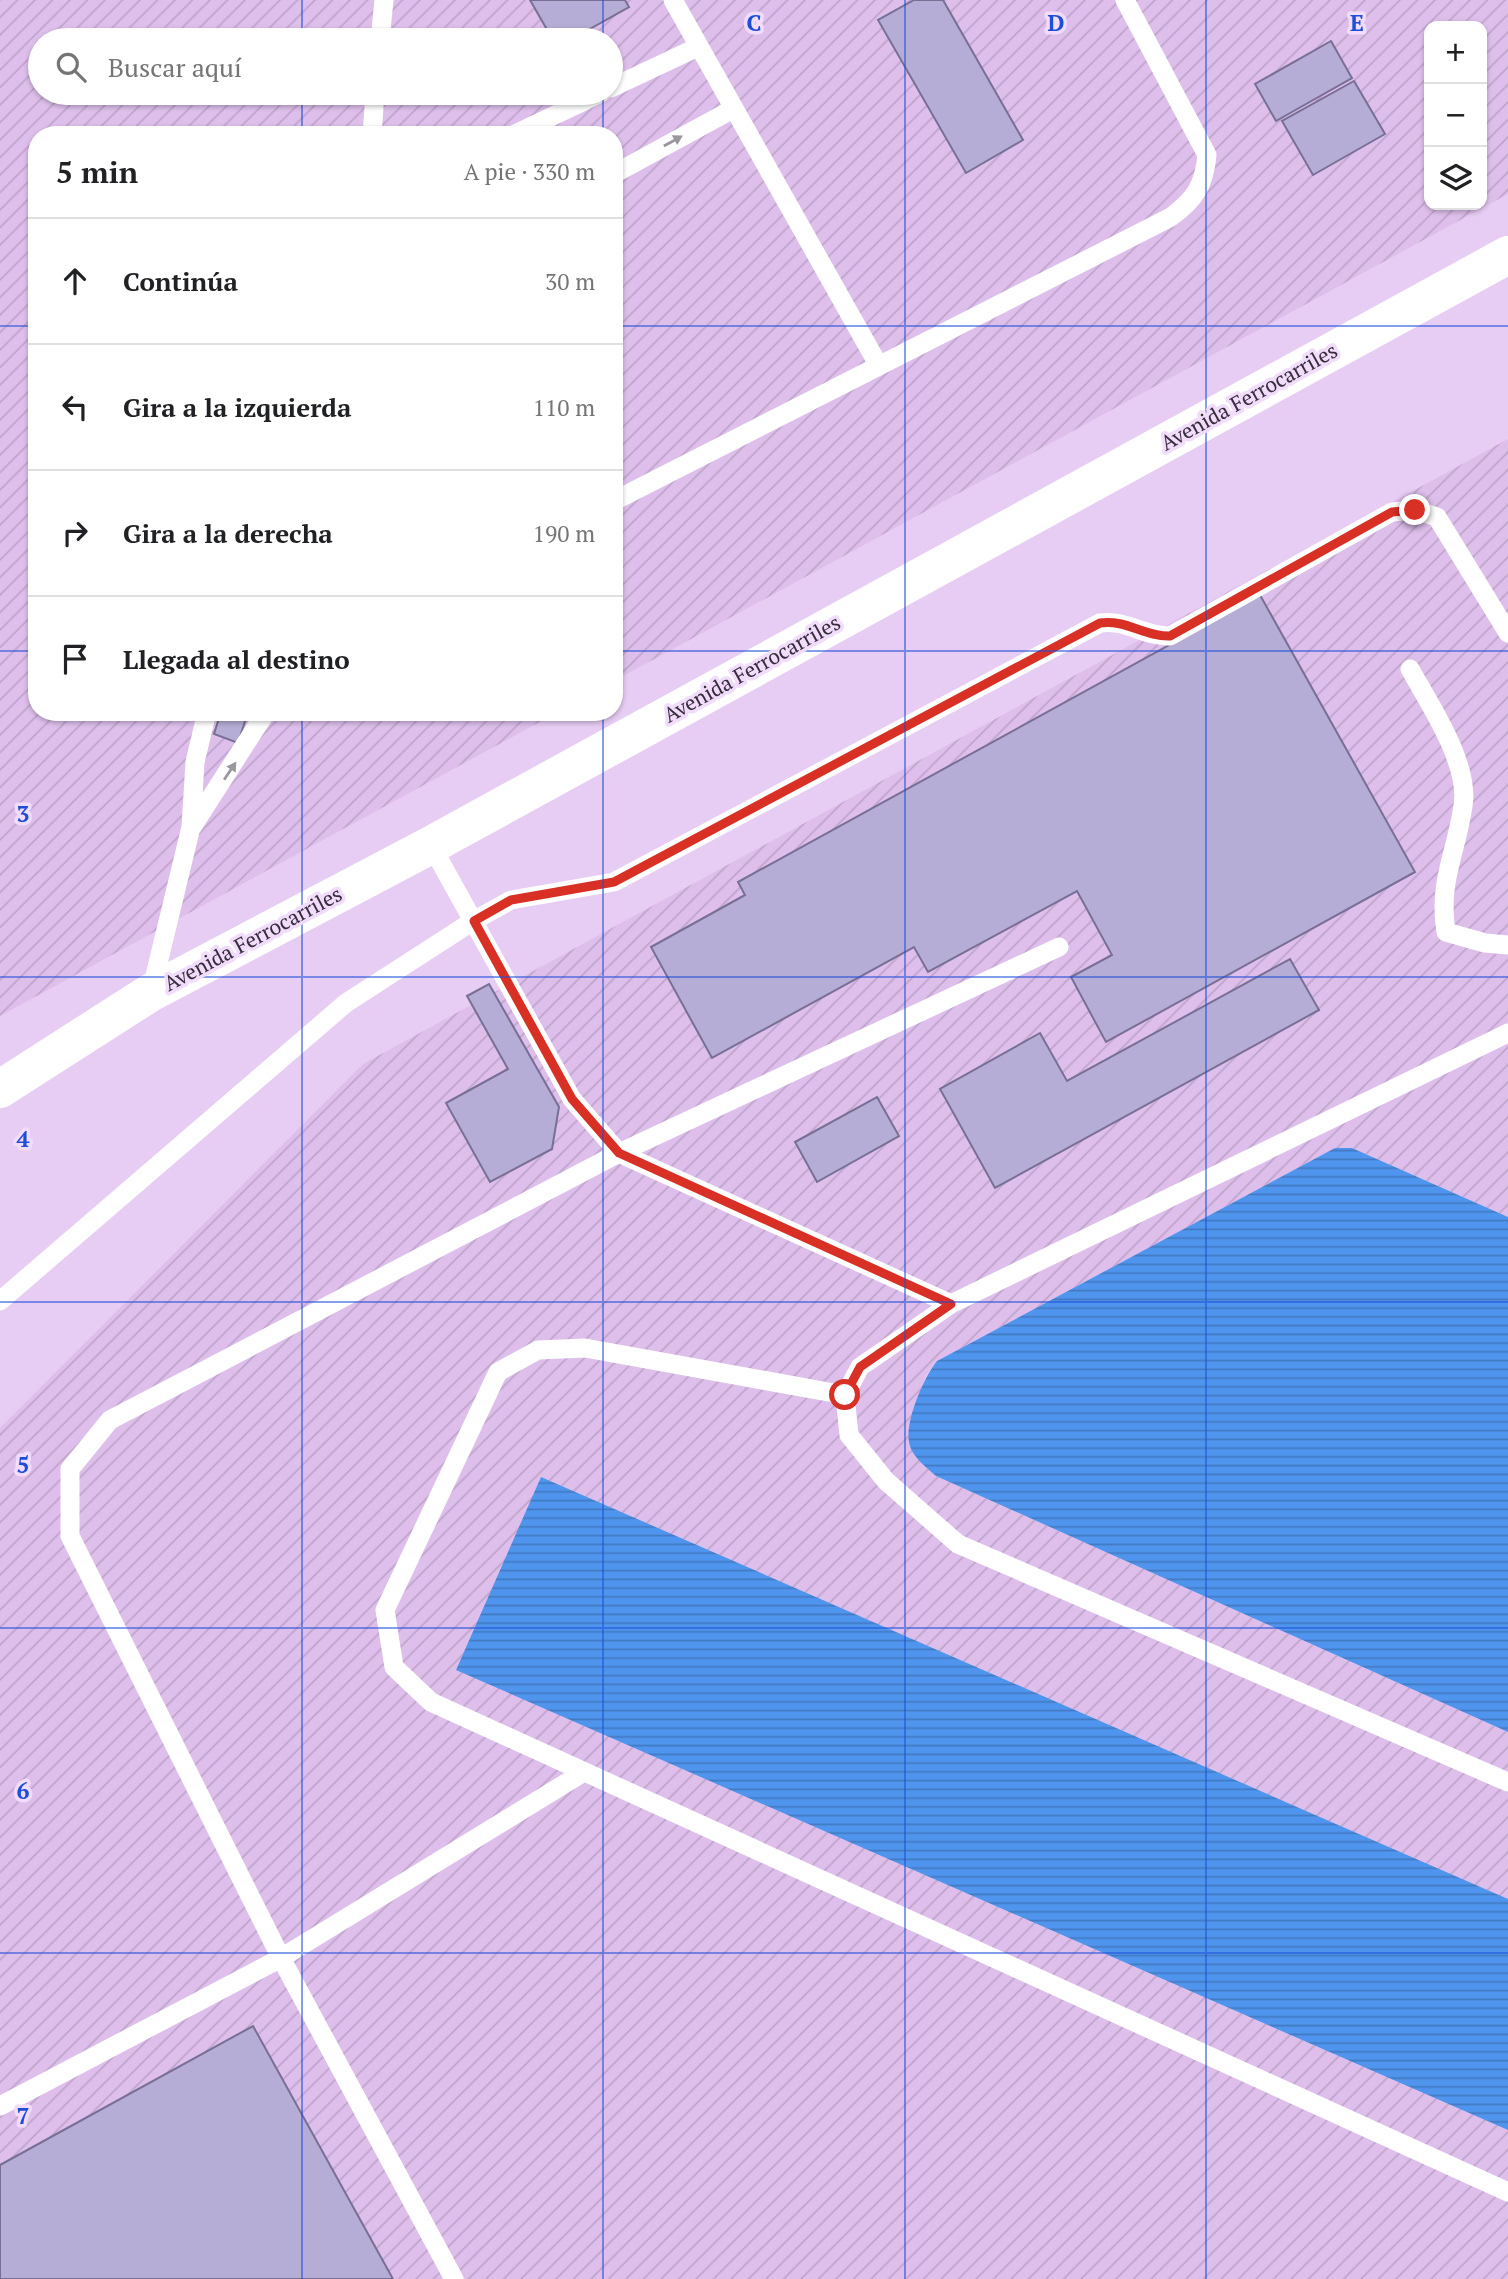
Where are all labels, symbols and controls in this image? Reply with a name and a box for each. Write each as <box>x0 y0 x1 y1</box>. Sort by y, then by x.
text: C <box>747 7 762 38</box>
text: D <box>1048 7 1065 38</box>
text: E <box>1350 7 1364 38</box>
map controls <box>1424 21 1487 210</box>
button: + <box>1424 21 1487 84</box>
search box <box>28 28 623 105</box>
icon: search <box>52 48 90 86</box>
text: Buscar aquí <box>108 50 242 84</box>
button: − <box>1424 84 1487 147</box>
one-way arrow <box>664 135 683 147</box>
button: layers <box>1424 147 1487 210</box>
text: 5 min <box>56 152 138 192</box>
text: A pie · 330 m <box>464 156 595 187</box>
icon: ahead <box>56 262 94 300</box>
text: Continúa <box>123 264 238 298</box>
text: 30 m <box>545 266 595 297</box>
street label: Avenida Ferrocarriles <box>1155 336 1342 456</box>
icon: left <box>56 388 94 426</box>
text: Gira a la izquierda <box>123 390 351 424</box>
text: 110 m <box>533 392 595 423</box>
route end <box>1399 494 1430 525</box>
icon: right <box>56 514 94 552</box>
text: Gira a la derecha <box>123 516 333 550</box>
text: 190 m <box>533 518 595 549</box>
street label: Avenida Ferrocarriles <box>658 608 845 728</box>
icon: arrive <box>56 640 94 678</box>
text: Llegada al destino <box>123 642 350 676</box>
one-way arrow <box>223 761 236 781</box>
text: 3 <box>17 798 30 829</box>
street label: Avenida Ferrocarriles <box>158 879 347 997</box>
text: 4 <box>17 1123 30 1154</box>
route start <box>829 1379 860 1410</box>
text: 5 <box>17 1449 30 1480</box>
text: 6 <box>17 1775 30 1806</box>
text: 7 <box>17 2100 30 2131</box>

